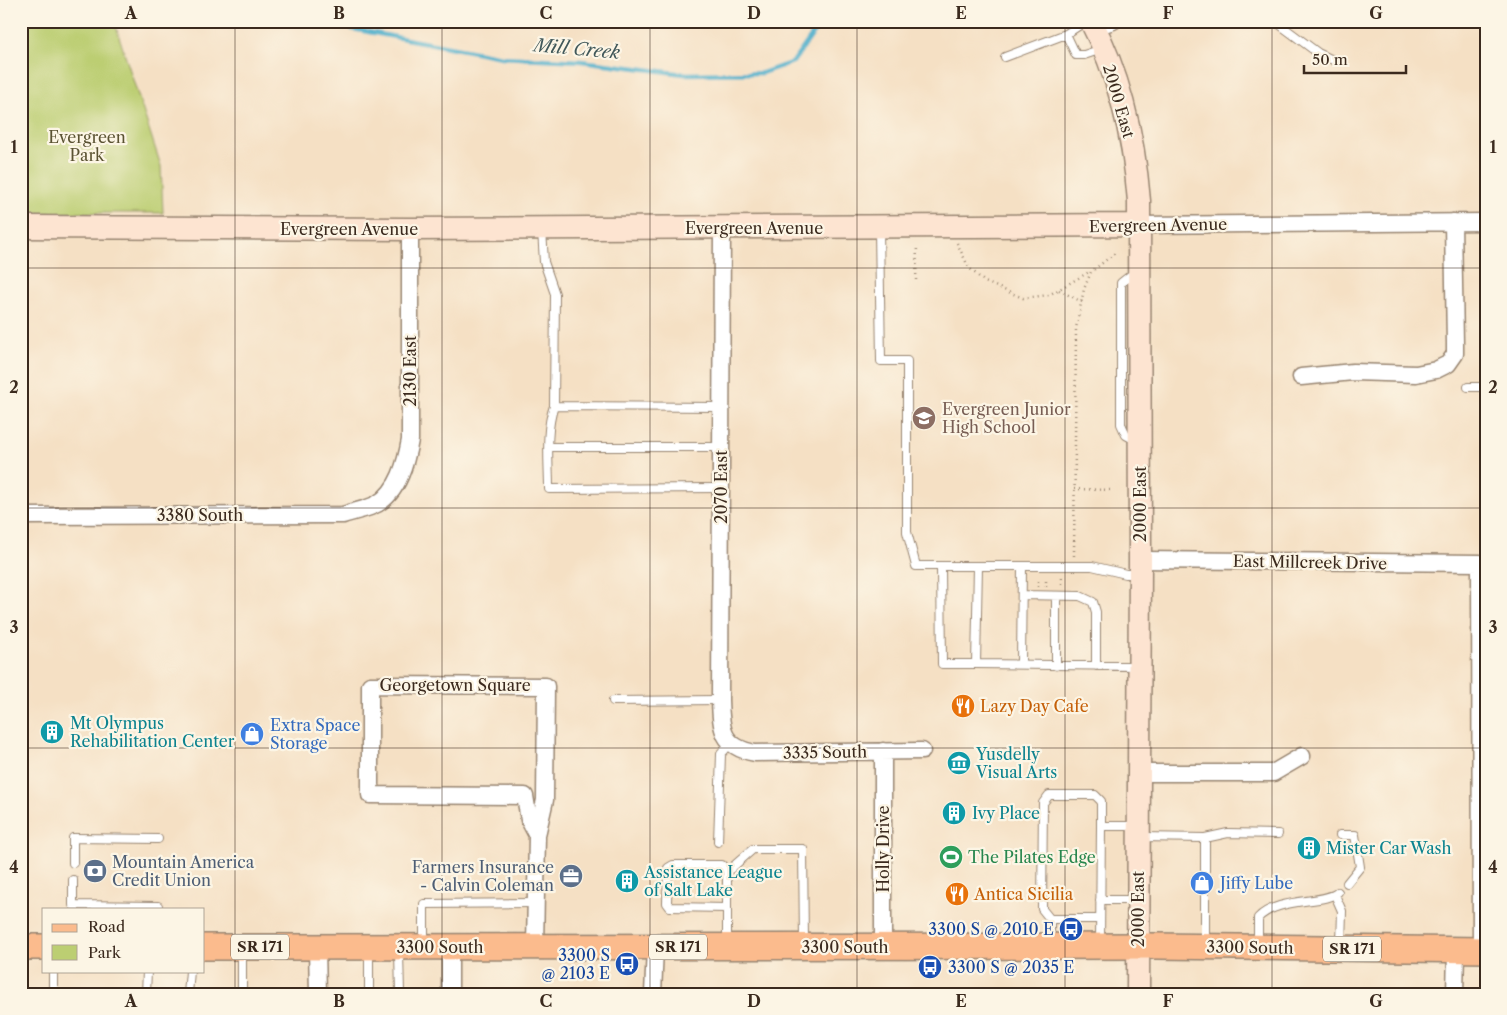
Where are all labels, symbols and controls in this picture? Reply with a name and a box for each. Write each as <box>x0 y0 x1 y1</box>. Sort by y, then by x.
text: A <box>124 3 138 23</box>
text: B <box>333 3 345 23</box>
text: C <box>540 3 552 23</box>
text: D <box>747 3 761 23</box>
text: E <box>955 3 967 23</box>
text: F <box>1163 3 1174 23</box>
text: G <box>1369 3 1383 23</box>
water label: Mill Creek <box>531 34 621 64</box>
scale bar <box>1304 42 1407 74</box>
text: 50 m <box>1312 50 1348 69</box>
street label: 2000 East <box>1099 62 1139 141</box>
park label: Evergreen Park <box>48 127 126 165</box>
text: 1 <box>10 137 18 157</box>
text: 1 <box>1489 137 1497 157</box>
street label: Evergreen Avenue <box>1089 214 1227 236</box>
street label: Evergreen Avenue <box>685 218 823 238</box>
street label: Evergreen Avenue <box>280 219 418 239</box>
street label: 2130 East <box>400 335 420 407</box>
text: 2 <box>9 377 19 397</box>
text: 2 <box>1488 377 1498 397</box>
place label: Evergreen Junior High School <box>942 399 1071 437</box>
school or university icon: Evergreen Junior High School <box>911 405 937 431</box>
street label: 2070 East <box>711 450 731 524</box>
street label: 2000 East <box>1130 466 1150 542</box>
street label: 3380 South <box>157 505 243 525</box>
street label: East Millcreek Drive <box>1233 551 1387 573</box>
text: 3 <box>9 617 19 637</box>
text: 3 <box>1488 617 1498 637</box>
street label: Georgetown Square <box>379 675 531 695</box>
restaurant icon: Lazy Day Cafe <box>950 693 976 719</box>
place label: Lazy Day Cafe <box>980 696 1089 716</box>
place label: Mt Olympus Rehabilitation Center <box>70 713 235 751</box>
place label: Extra Space Storage <box>270 715 360 753</box>
building icon: Mt Olympus Rehabilitation Center <box>39 719 65 745</box>
shop icon: Extra Space Storage <box>239 721 265 747</box>
street label: 3335 South <box>783 741 867 763</box>
place label: Yusdelly Visual Arts <box>975 744 1057 782</box>
museum icon: Yusdelly Visual Arts <box>946 750 972 776</box>
building icon: Ivy Place <box>941 800 967 826</box>
place label: Ivy Place <box>972 803 1040 823</box>
street label: Holly Drive <box>873 806 893 892</box>
building icon: Mister Car Wash <box>1296 835 1322 861</box>
place label: Mister Car Wash <box>1326 838 1452 858</box>
sports icon: The Pilates Edge <box>938 844 964 870</box>
place label: The Pilates Edge <box>968 847 1096 867</box>
place label: Mountain America Credit Union <box>112 852 255 890</box>
text: 4 <box>9 857 19 877</box>
place label: Farmers Insurance - Calvin Coleman <box>412 857 554 895</box>
text: 4 <box>1488 857 1498 877</box>
bank icon: Mountain America Credit Union <box>82 858 108 884</box>
place label: Assistance League of Salt Lake <box>643 862 782 900</box>
office icon: Farmers Insurance - Calvin Coleman <box>558 863 584 889</box>
building icon: Assistance League of Salt Lake <box>614 868 640 894</box>
shop icon: Jiffy Lube <box>1189 870 1215 896</box>
street label: 2000 East <box>1128 871 1148 947</box>
place label: Jiffy Lube <box>1217 873 1293 893</box>
restaurant icon: Antica Sicilia <box>944 881 970 907</box>
place label: Antica Sicilia <box>973 884 1074 904</box>
legend <box>42 908 205 972</box>
bus stop icon: 3300 S @ 2010 E <box>1058 916 1084 942</box>
text: Road <box>88 917 125 936</box>
place label: 3300 S @ 2010 E <box>928 919 1054 939</box>
road number: SR 171 <box>231 934 289 960</box>
road number: SR 171 <box>649 934 707 960</box>
street label: 3300 South <box>1206 936 1294 958</box>
road number: SR 171 <box>1323 936 1381 962</box>
street label: 3300 South <box>396 937 484 957</box>
street label: 3300 South <box>801 937 889 957</box>
text: Park <box>88 943 122 962</box>
place label: 3300 S @ 2103 E <box>542 945 610 983</box>
bus stop icon: 3300 S @ 2103 E <box>614 951 640 977</box>
bus stop icon: 3300 S @ 2035 E <box>917 954 943 980</box>
place label: 3300 S @ 2035 E <box>948 957 1074 977</box>
text: A <box>124 991 138 1011</box>
text: B <box>333 991 345 1011</box>
text: C <box>540 991 552 1011</box>
text: D <box>747 991 761 1011</box>
text: E <box>955 991 967 1011</box>
text: F <box>1163 991 1174 1011</box>
text: G <box>1369 991 1383 1011</box>

